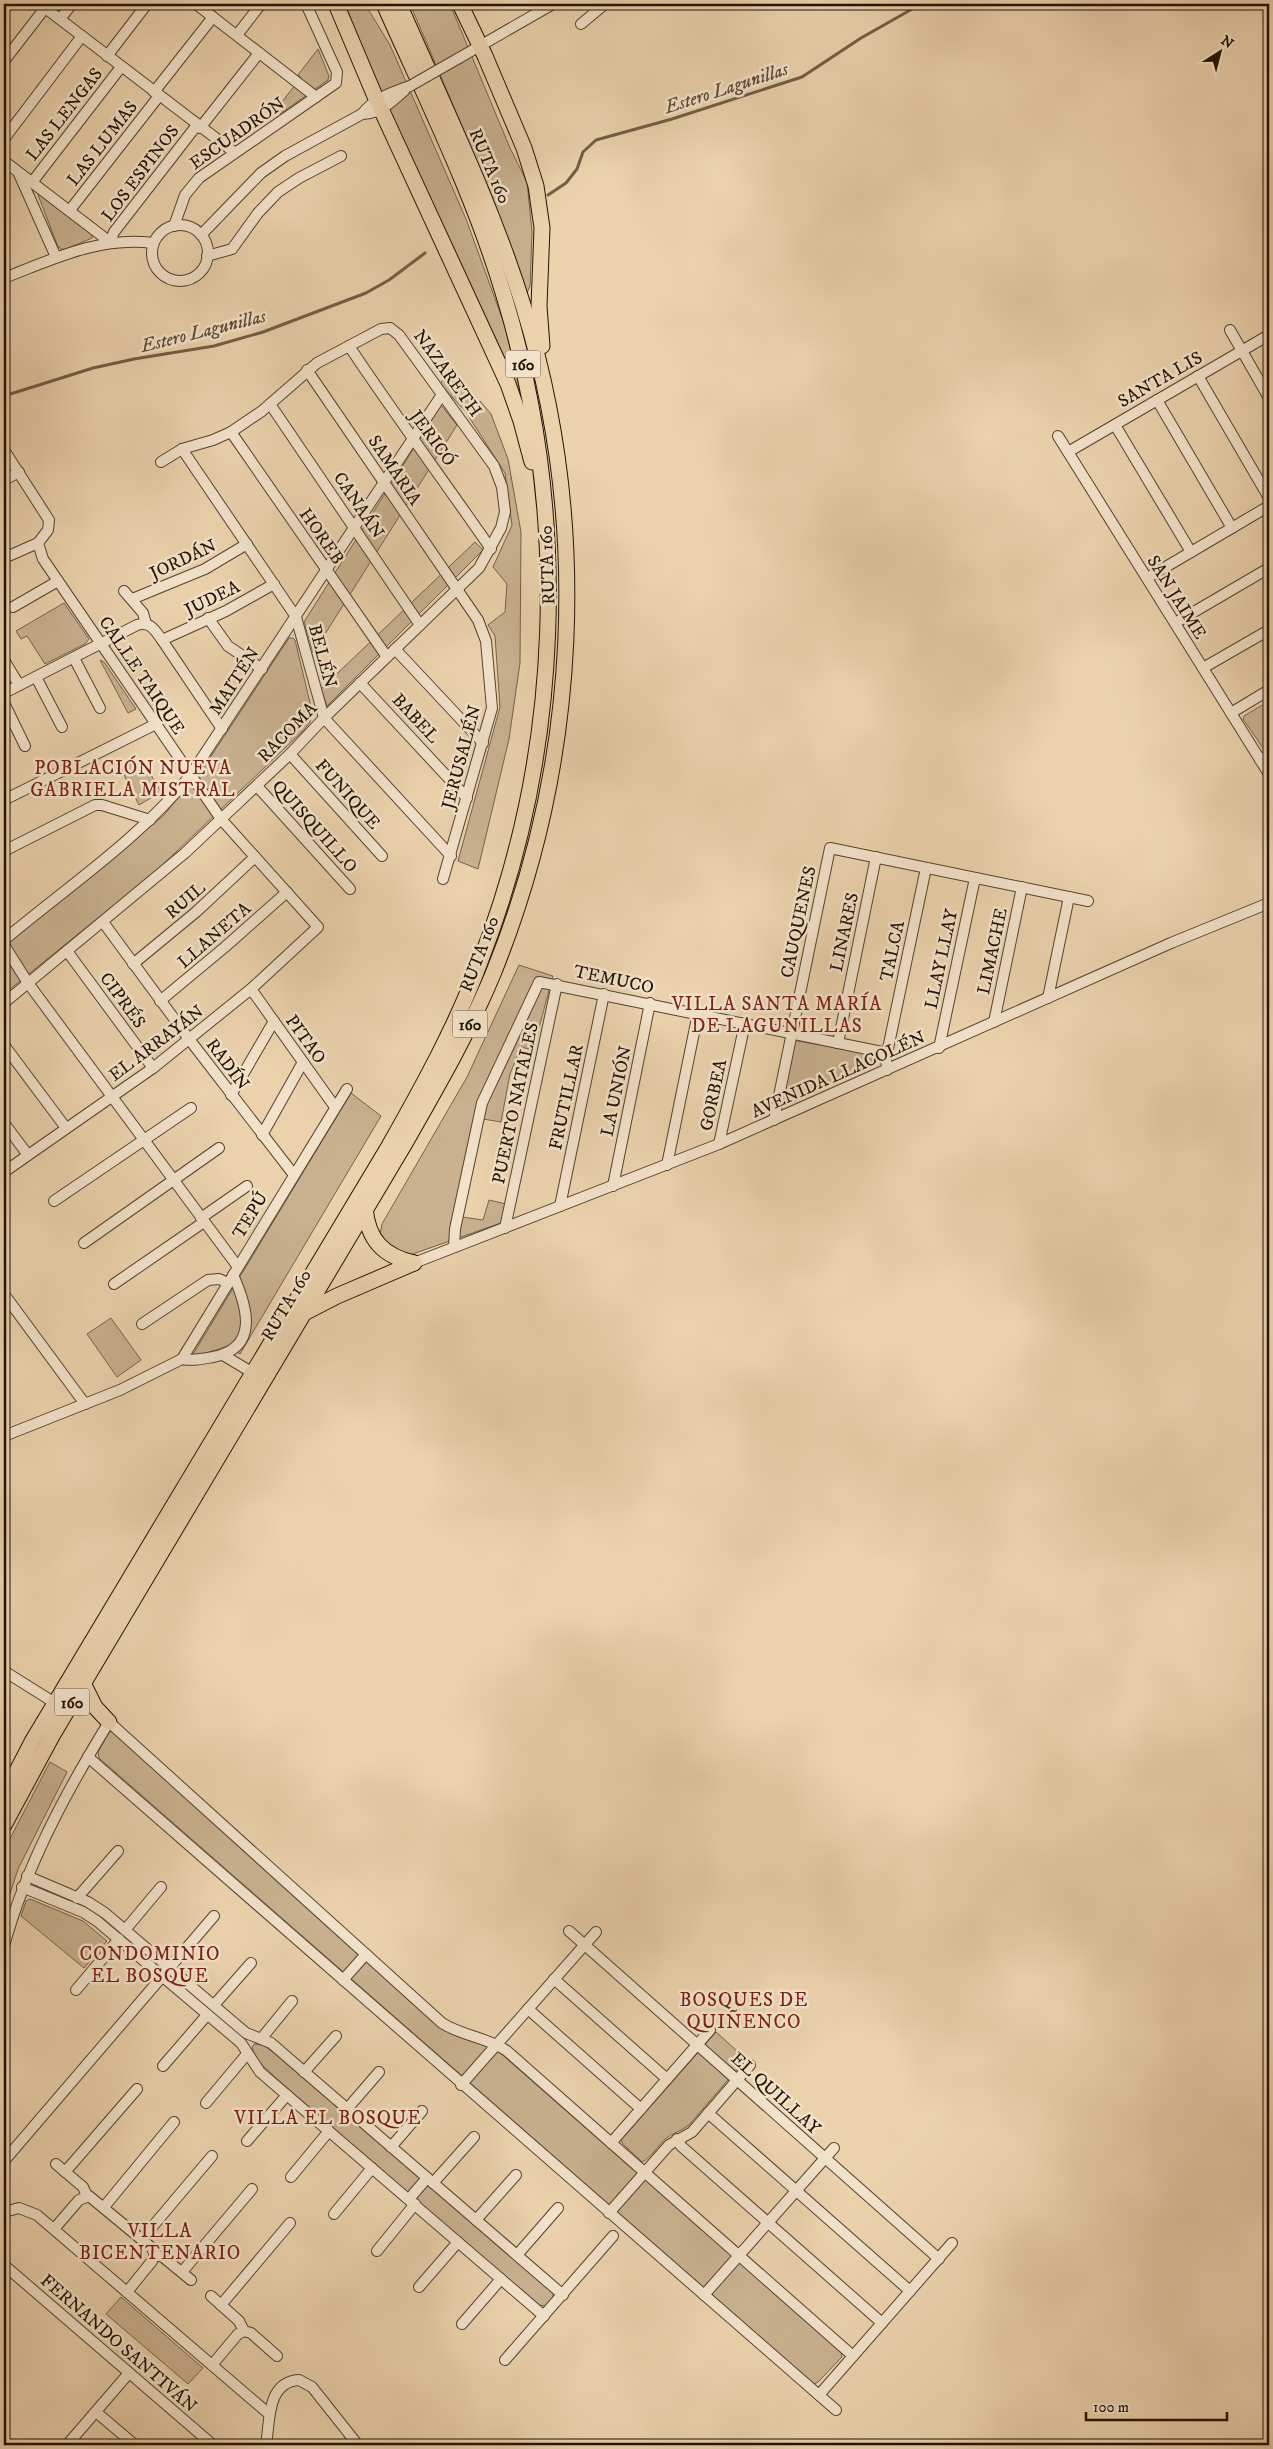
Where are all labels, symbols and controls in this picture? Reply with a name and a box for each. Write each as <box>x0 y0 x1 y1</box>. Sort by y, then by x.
north arrow <box>1196 28 1246 78</box>
text: N <box>1217 32 1237 53</box>
water label: Estero Lagunillas <box>661 57 792 120</box>
street label: LAS LENGAS <box>22 64 108 165</box>
street label: ESCUADRÓN <box>186 93 290 175</box>
street label: LAS LUMAS <box>63 97 143 191</box>
street label: LOS ESPINOS <box>97 121 184 226</box>
street label: RUTA 160 <box>463 125 515 207</box>
water label: Estero Lagunillas <box>137 304 270 358</box>
street label: NAZARETH <box>408 326 486 421</box>
street label: SANTA LIS <box>1114 347 1207 413</box>
road number: 160 <box>506 350 540 378</box>
street label: JERICÓ <box>403 405 460 471</box>
street label: SAMARIA <box>363 431 426 510</box>
street label: CANAÁN <box>328 468 389 543</box>
street label: HOREB <box>294 504 348 569</box>
street label: RUTA 160 <box>536 525 560 605</box>
street label: JORDÁN <box>144 534 220 586</box>
street label: SAN JAIME <box>1142 552 1211 644</box>
street label: JUDEA <box>179 576 244 623</box>
street label: CALLE TAIQUE <box>94 612 189 739</box>
street label: BELÉN <box>303 622 341 691</box>
street label: MAITÉN <box>205 643 265 720</box>
street label: BABEL <box>387 689 444 748</box>
street label: RACOMA <box>253 697 322 768</box>
street label: JERUSALÉN <box>437 703 486 814</box>
district label: POBLACIÓN NUEVA GABRIELA MISTRAL <box>30 755 236 802</box>
street label: FUNIQUE <box>310 755 385 834</box>
street label: QUISQUILLO <box>267 776 362 878</box>
street label: CAUQUENES <box>776 864 822 980</box>
street label: RUIL <box>161 877 210 924</box>
street label: LINARES <box>826 891 864 974</box>
street label: LLANETA <box>174 898 256 974</box>
street label: LIMACHE <box>973 906 1013 997</box>
street label: LLAY LLAY <box>921 907 963 1011</box>
street label: RUTA 160 <box>455 913 504 995</box>
street label: TALCA <box>876 919 910 983</box>
street label: TEMUCO <box>572 961 656 999</box>
street label: CIPRÉS <box>94 968 150 1033</box>
district label: VILLA SANTA MARÍA DE LAGUNILLAS <box>671 991 882 1038</box>
street label: EL ARRAYÁN <box>104 1000 209 1087</box>
street label: PITAO <box>280 1011 330 1068</box>
road number: 160 <box>452 1011 488 1038</box>
street label: PUERTO NATALES <box>488 1020 544 1186</box>
street label: AVENIDA LLACOLÉN <box>748 1026 929 1123</box>
street label: RADÍN <box>201 1034 255 1095</box>
street label: FRUTILLAR <box>545 1042 589 1152</box>
street label: LA UNIÓN <box>597 1044 637 1138</box>
street label: GORBEA <box>696 1057 732 1133</box>
street label: TEPÚ <box>227 1188 273 1243</box>
street label: RUTA 160 <box>257 1266 317 1345</box>
road number: 160 <box>54 1688 90 1715</box>
district label: CONDOMINIO EL BOSQUE <box>80 1943 220 1988</box>
district label: BOSQUES DE QUIÑENCO <box>679 1989 809 2034</box>
street label: EL QUILLAY <box>726 2048 825 2140</box>
district label: VILLA EL BOSQUE <box>233 2107 422 2130</box>
district label: VILLA BICENTENARIO <box>79 2220 241 2265</box>
street label: FERNANDO SANTIVÁN <box>36 2269 202 2418</box>
scale bar <box>1086 2389 1227 2421</box>
text: 100 m <box>1093 2398 1129 2417</box>

